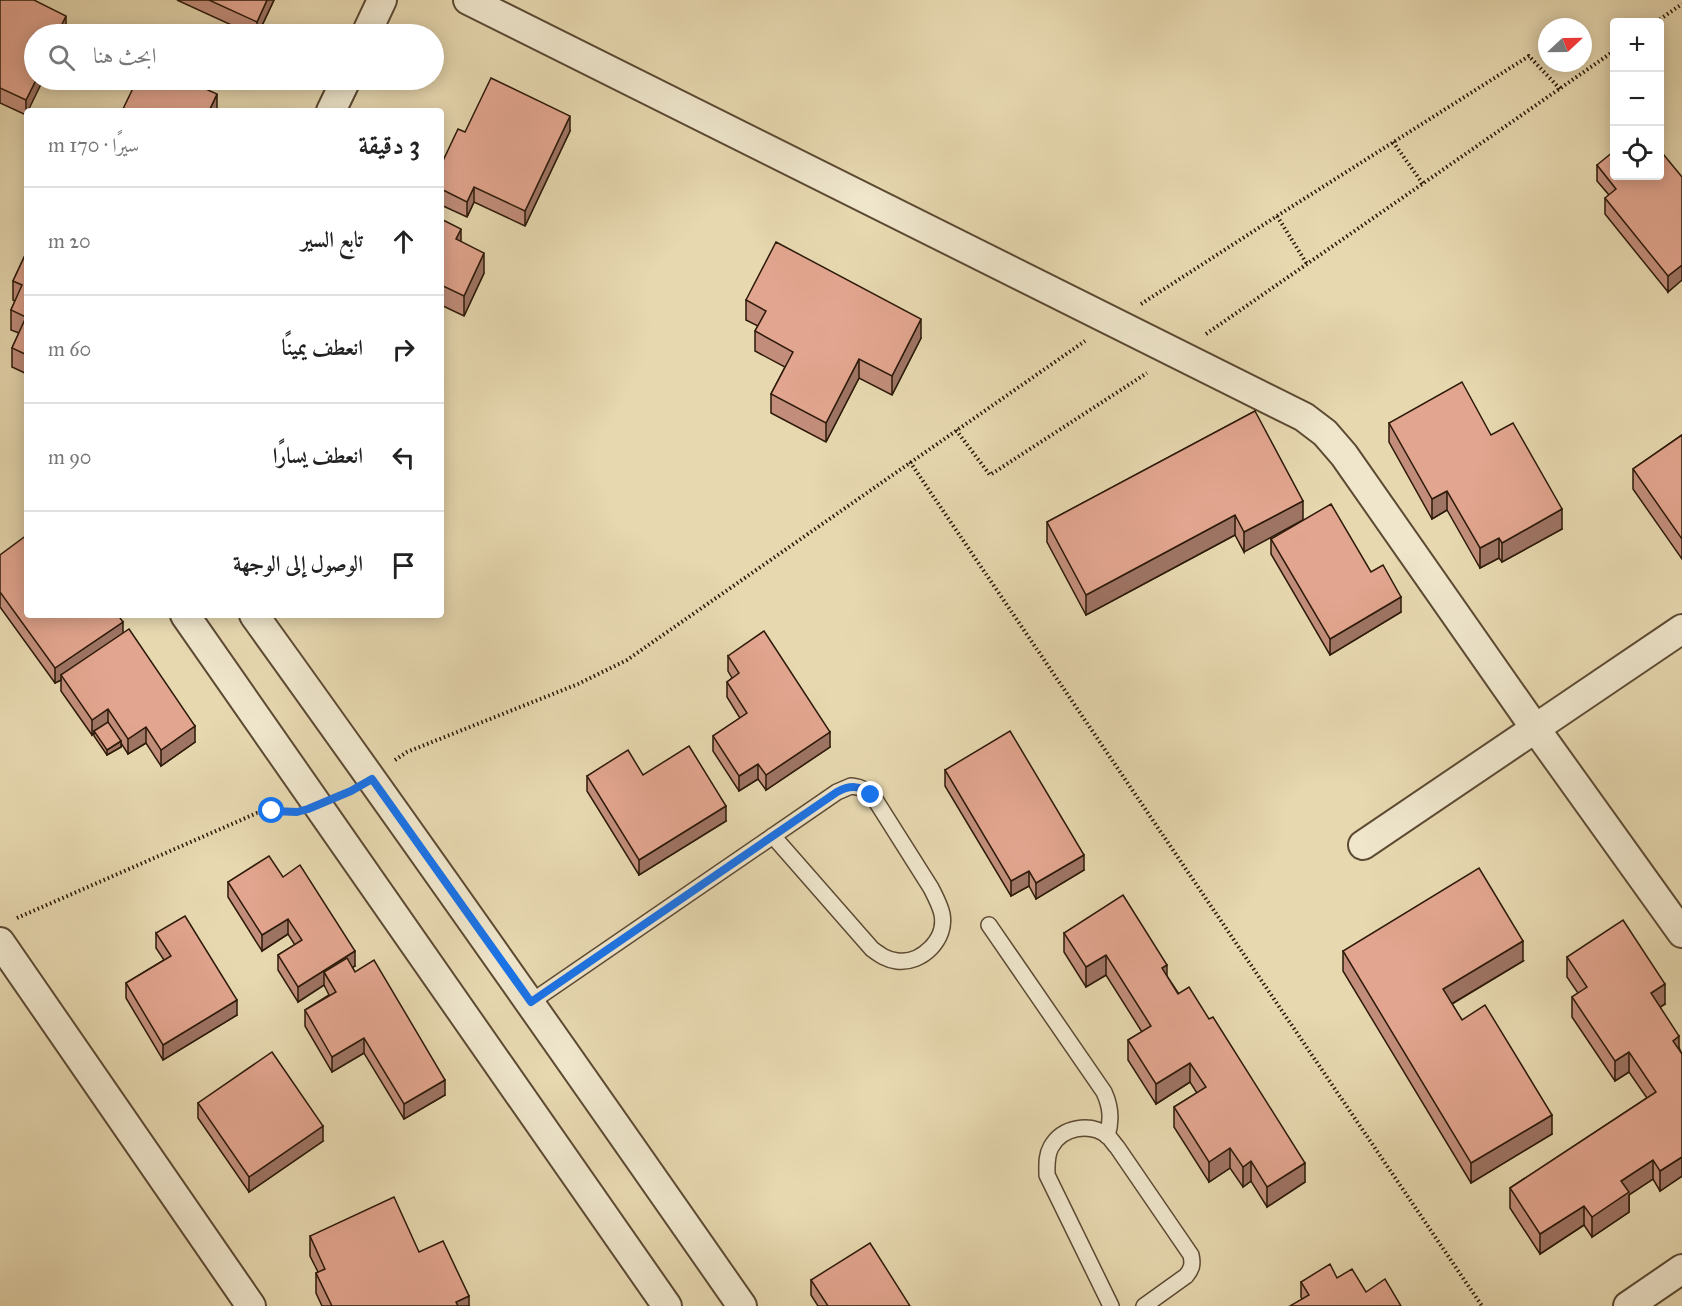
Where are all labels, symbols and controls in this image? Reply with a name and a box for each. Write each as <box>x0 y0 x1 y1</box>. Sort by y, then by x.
north arrow <box>1538 18 1592 72</box>
map controls <box>1610 18 1664 180</box>
button: + <box>1610 18 1664 72</box>
search box <box>24 24 444 90</box>
icon: search <box>45 41 78 74</box>
text: ابحث هنا <box>93 42 156 69</box>
button: − <box>1610 72 1664 126</box>
button: locate <box>1610 126 1664 180</box>
text: 3 دقيقة <box>359 129 420 161</box>
text: سيرًا · 170 m <box>48 133 139 157</box>
icon: ahead <box>387 225 420 258</box>
text: تابع السير <box>301 226 363 253</box>
text: 20 m <box>48 229 91 253</box>
icon: right <box>387 333 420 366</box>
text: انعطف يمينًا <box>282 334 363 361</box>
text: 60 m <box>48 337 91 361</box>
icon: left <box>387 441 420 474</box>
text: انعطف يسارًا <box>273 442 363 469</box>
text: 90 m <box>48 445 92 469</box>
icon: arrive <box>387 549 420 582</box>
text: الوصول إلى الوجهة <box>233 550 363 577</box>
route end <box>857 781 883 807</box>
route start <box>258 797 284 823</box>

